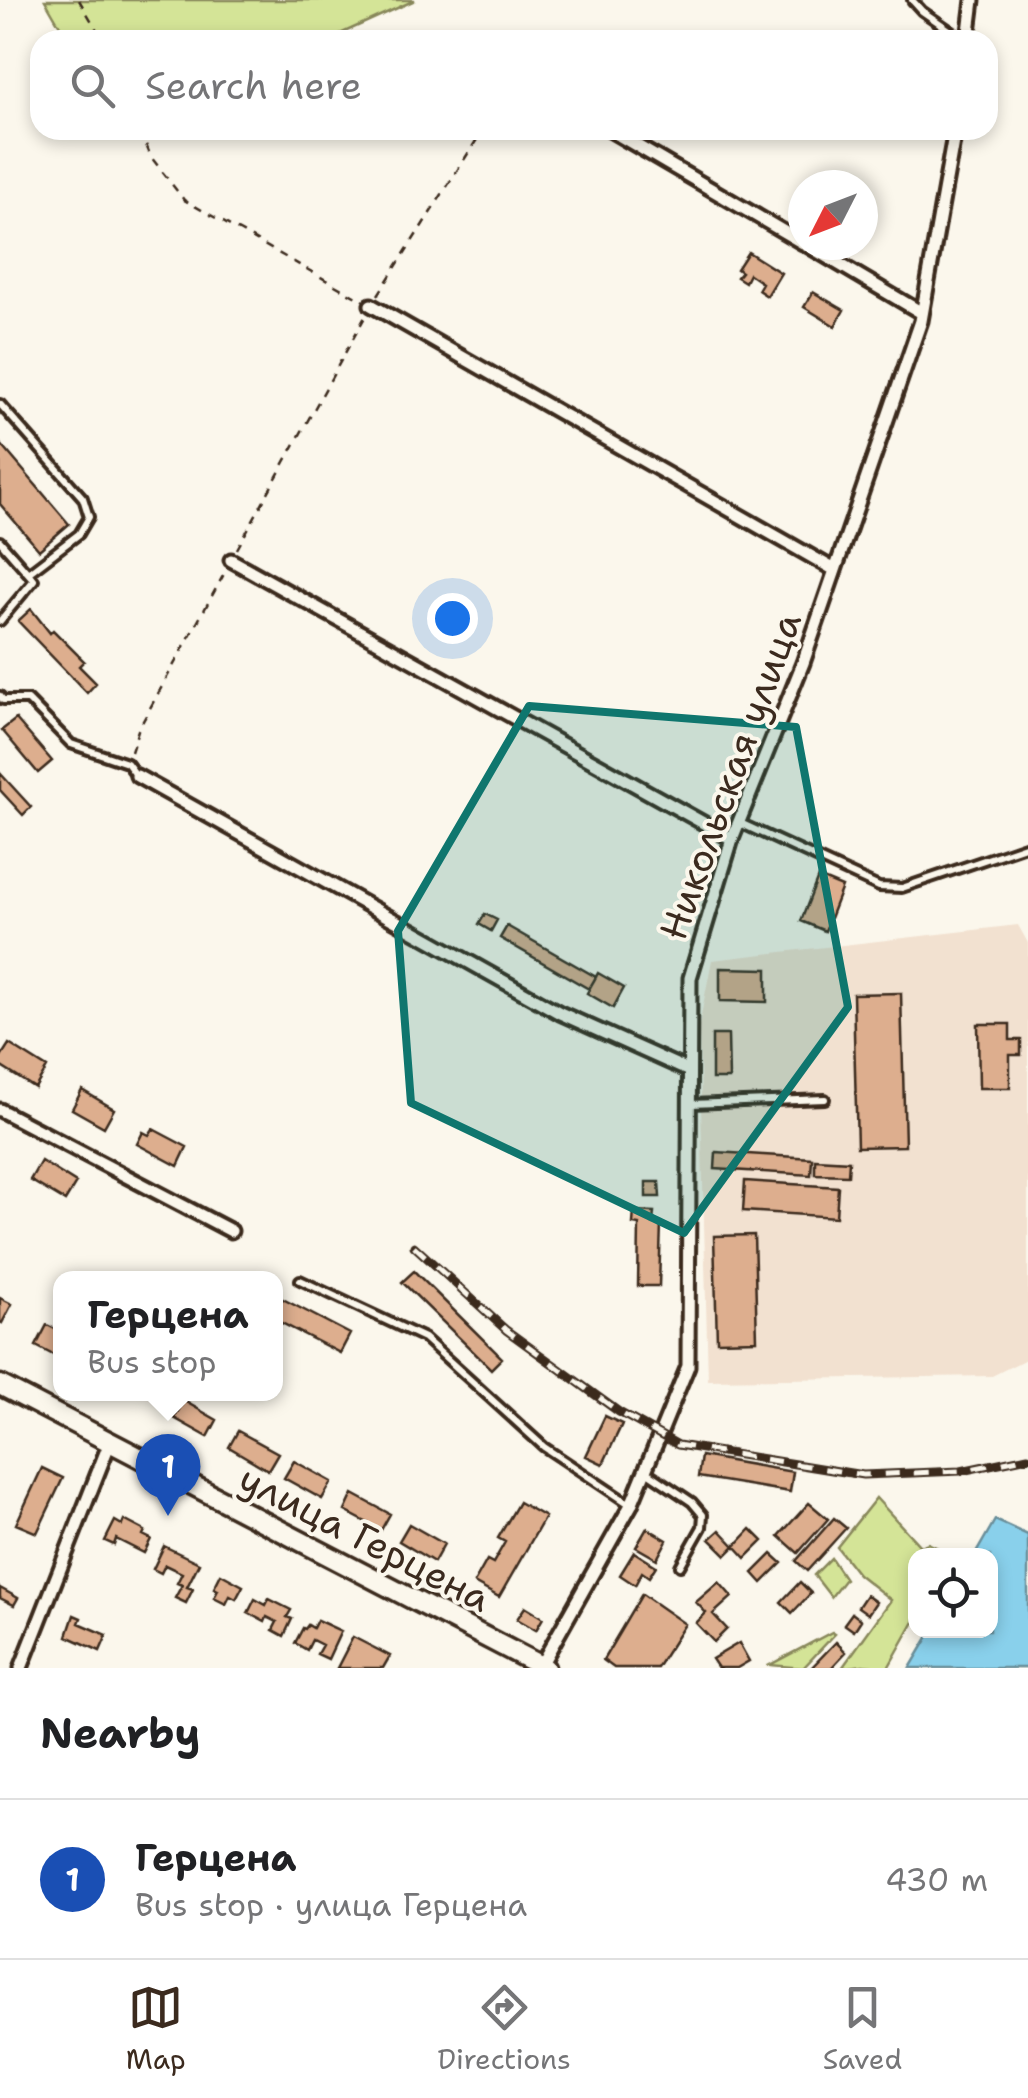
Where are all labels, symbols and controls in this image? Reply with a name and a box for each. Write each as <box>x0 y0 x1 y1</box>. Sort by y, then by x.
search box <box>30 30 998 140</box>
icon: search <box>65 58 120 113</box>
text: Search here <box>145 60 362 111</box>
north arrow <box>788 170 878 260</box>
your location <box>427 593 478 644</box>
street label: Никольская улица <box>647 605 813 947</box>
popup <box>53 1271 283 1401</box>
text: Герцена <box>87 1289 249 1340</box>
text: Bus stop <box>87 1340 216 1383</box>
pin: 1 <box>136 1434 200 1516</box>
street label: улица Герцена <box>231 1453 500 1623</box>
map controls <box>908 1548 998 1638</box>
button: locate <box>908 1548 998 1638</box>
text: Nearby <box>40 1705 200 1761</box>
text: Герцена <box>135 1832 296 1883</box>
text: 1 <box>65 1858 80 1901</box>
text: 430 m <box>885 1858 988 1901</box>
text: Bus stop · улица Герцена <box>135 1883 527 1926</box>
tab: Map <box>126 1980 186 2078</box>
tab: Directions <box>437 1980 571 2078</box>
tab: Saved <box>823 1980 902 2078</box>

